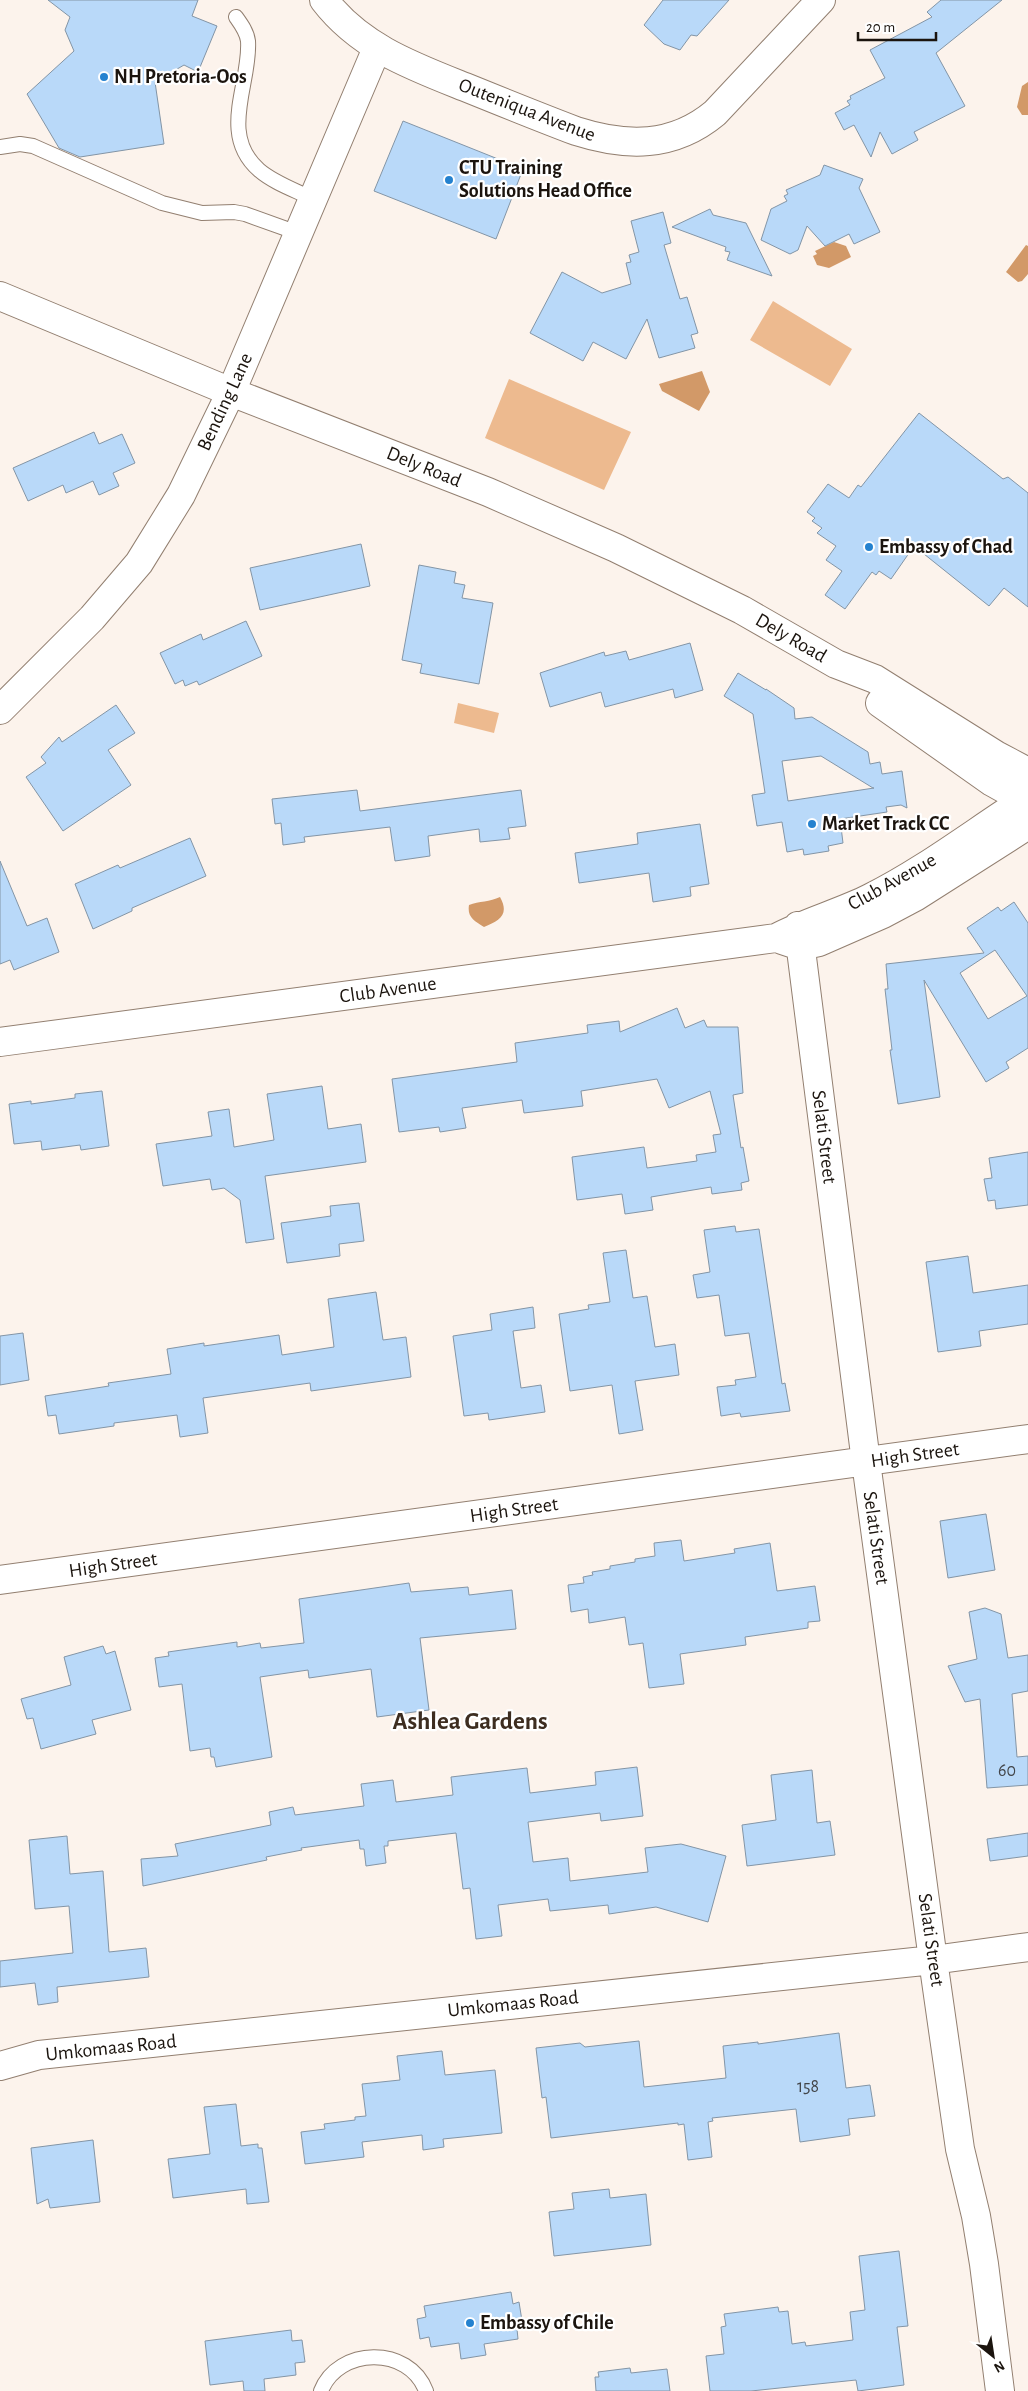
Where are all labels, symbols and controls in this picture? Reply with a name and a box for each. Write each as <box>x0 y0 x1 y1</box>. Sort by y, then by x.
scale bar <box>858 10 936 42</box>
text: 20 m <box>866 20 895 35</box>
place label: NH Pretoria-Oos <box>114 67 247 87</box>
marker: NH Pretoria-Oos <box>98 71 110 83</box>
street label: Outeniqua Avenue <box>456 75 598 145</box>
place label: CTU Training Solutions Head Office <box>459 158 632 201</box>
marker: CTU Training Solutions Head Office <box>443 174 455 186</box>
street label: Bending Lane <box>194 350 256 454</box>
street label: Dely Road <box>384 443 464 491</box>
place label: Embassy of Chad <box>879 537 1013 557</box>
marker: Embassy of Chad <box>863 541 875 553</box>
street label: Dely Road <box>752 610 830 666</box>
place label: Market Track CC <box>822 814 950 834</box>
marker: Market Track CC <box>806 818 818 830</box>
street label: Club Avenue <box>845 850 939 914</box>
street label: Club Avenue <box>338 973 438 1007</box>
street label: Selati Street <box>808 1089 840 1186</box>
street label: High Street <box>870 1439 961 1471</box>
street label: Selati Street <box>860 1490 893 1587</box>
street label: High Street <box>469 1494 560 1526</box>
street label: High Street <box>68 1549 159 1581</box>
district label: Ashlea Gardens <box>392 1709 548 1734</box>
house number: 60 <box>998 1762 1016 1780</box>
street label: Selati Street <box>915 1892 948 1989</box>
street label: Umkomaas Road <box>447 1987 579 2021</box>
street label: Umkomaas Road <box>45 2031 177 2065</box>
house number: 158 <box>797 2078 819 2096</box>
place label: Embassy of Chile <box>480 2313 614 2333</box>
marker: Embassy of Chile <box>464 2317 476 2329</box>
north arrow <box>968 2331 1018 2381</box>
text: N <box>991 2358 1007 2375</box>

